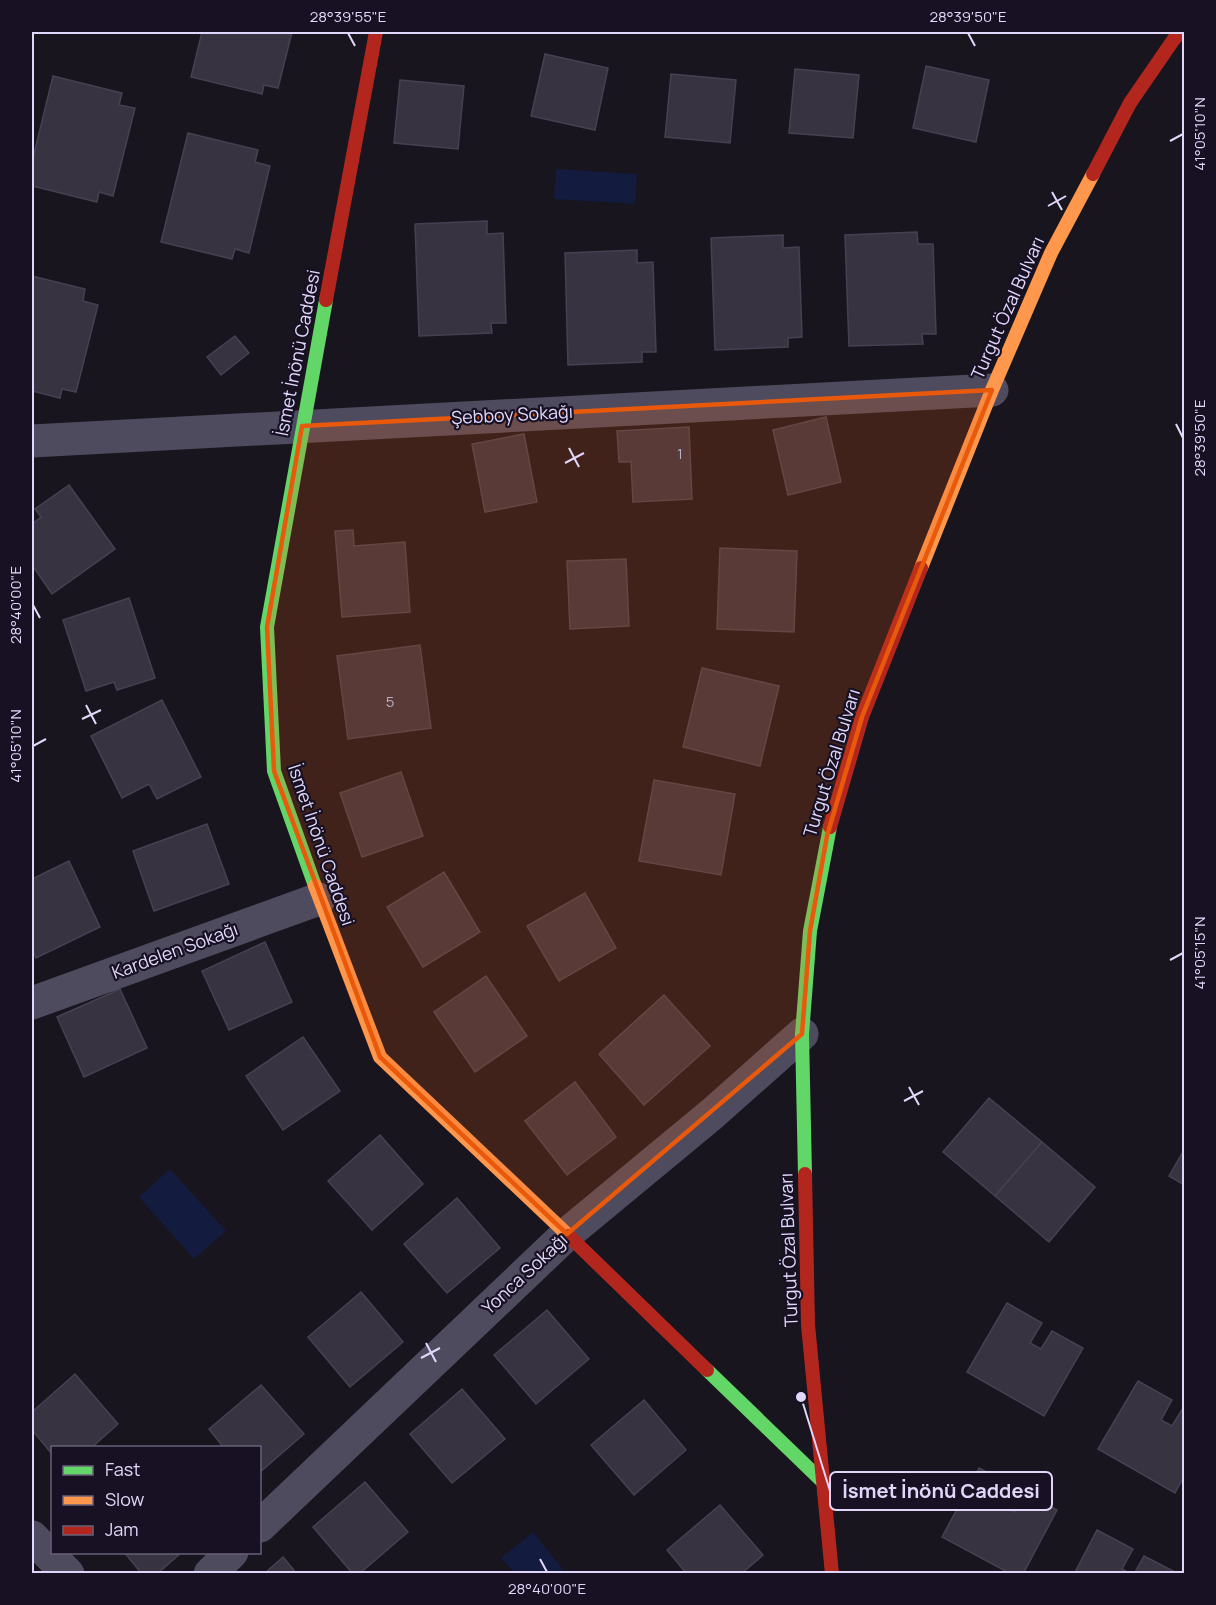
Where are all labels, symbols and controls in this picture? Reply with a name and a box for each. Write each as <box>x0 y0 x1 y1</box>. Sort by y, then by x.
text: 28°39'55"E <box>310 6 386 27</box>
text: 28°39'50"E <box>929 6 1007 27</box>
text: 41°05'10"N <box>1189 97 1210 171</box>
street label: Turgut Özal Bulvarı <box>965 232 1049 383</box>
street label: İsmet İnönü Caddesi <box>269 268 325 438</box>
street label: Şebboy Sokağı <box>450 399 573 429</box>
text: 28°39'50"E <box>1189 399 1210 477</box>
house number: 1 <box>677 443 683 464</box>
text: 28°40'00"E <box>5 566 26 644</box>
street label: Turgut Özal Bulvarı <box>797 686 865 840</box>
house number: 5 <box>386 691 394 712</box>
text: 41°05'10"N <box>5 709 26 783</box>
street label: İsmet İnönü Caddesi <box>283 761 361 928</box>
street label: Kardelen Sokağı <box>108 916 241 984</box>
text: 41°05'15"N <box>1189 916 1210 990</box>
street label: Turgut Özal Bulvarı <box>773 1173 803 1327</box>
street label: Yonca Sokağı <box>476 1227 572 1319</box>
legend <box>51 1446 261 1554</box>
text: Fast <box>105 1457 140 1481</box>
callout: İsmet İnönü Caddesi <box>830 1472 1052 1510</box>
text: İsmet İnönü Caddesi <box>842 1477 1040 1504</box>
text: Slow <box>105 1487 145 1511</box>
text: Jam <box>105 1517 139 1541</box>
text: 28°40'00"E <box>508 1578 586 1599</box>

